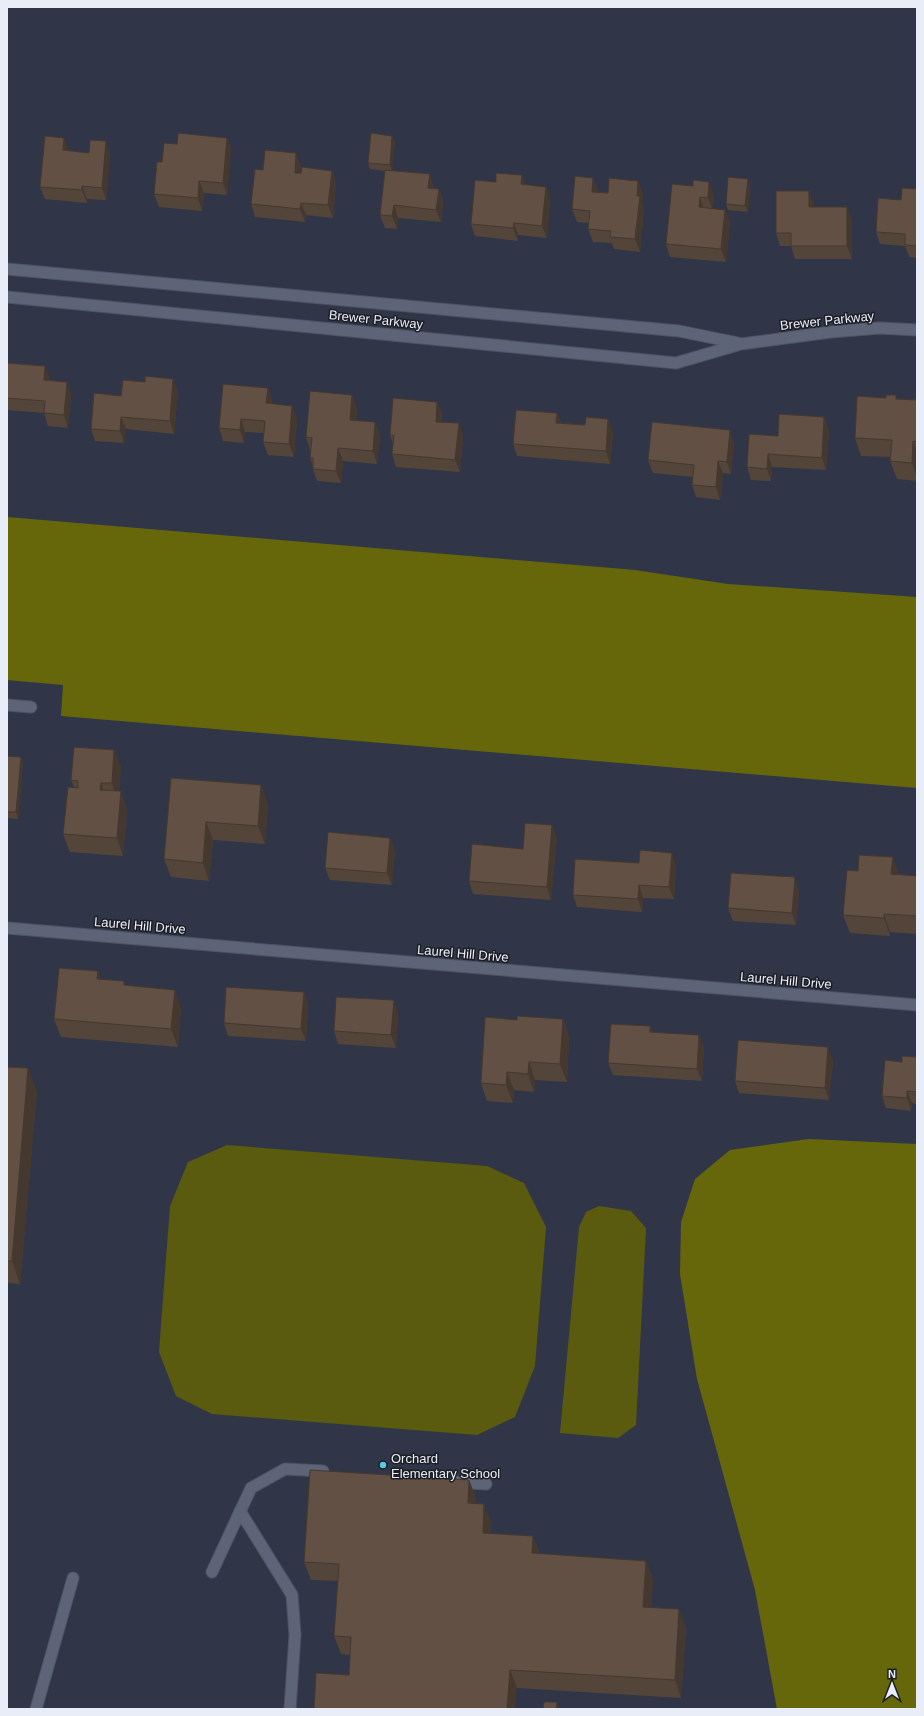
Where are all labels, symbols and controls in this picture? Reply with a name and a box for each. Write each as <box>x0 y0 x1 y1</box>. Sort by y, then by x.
street label: Brewer Parkway <box>328 307 424 332</box>
street label: Brewer Parkway <box>779 308 875 333</box>
street label: Laurel Hill Drive <box>94 914 186 937</box>
street label: Laurel Hill Drive <box>417 942 509 965</box>
street label: Laurel Hill Drive <box>740 969 832 992</box>
place label: Orchard Elementary School <box>391 1451 500 1481</box>
marker: Orchard Elementary School <box>378 1460 388 1470</box>
north arrow <box>872 1664 912 1704</box>
text: N <box>888 1668 896 1680</box>

